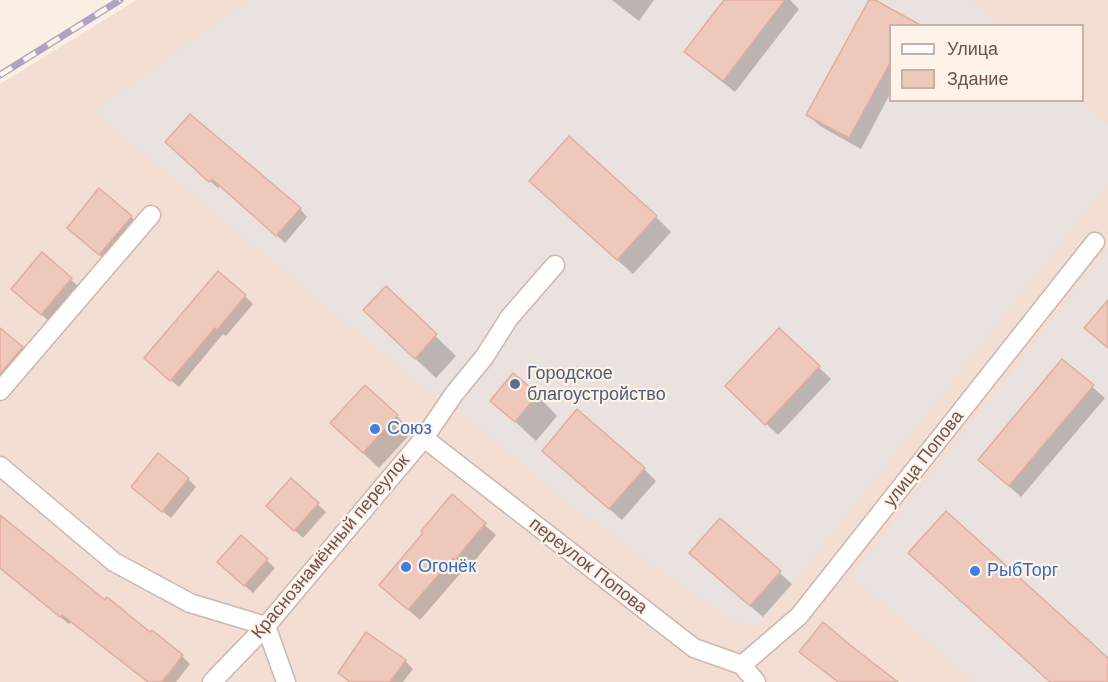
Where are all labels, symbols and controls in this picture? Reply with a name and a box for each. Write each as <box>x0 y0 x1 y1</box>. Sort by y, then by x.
legend <box>889 24 1084 102</box>
text: Улица <box>947 39 998 59</box>
text: Здание <box>947 69 1008 89</box>
place label: Городское благоустройство <box>527 363 666 406</box>
marker: Городское благоустройство <box>508 377 522 391</box>
street label: улица Попова <box>880 406 968 512</box>
place label: Союз <box>387 418 432 440</box>
marker: Союз <box>368 422 382 436</box>
street label: Краснознамённый переулок <box>247 450 415 644</box>
street label: переулок Попова <box>525 513 651 619</box>
place label: Огонёк <box>418 556 476 578</box>
marker: Огонёк <box>399 560 413 574</box>
place label: РыбТорг <box>987 560 1058 582</box>
marker: РыбТорг <box>968 564 982 578</box>

